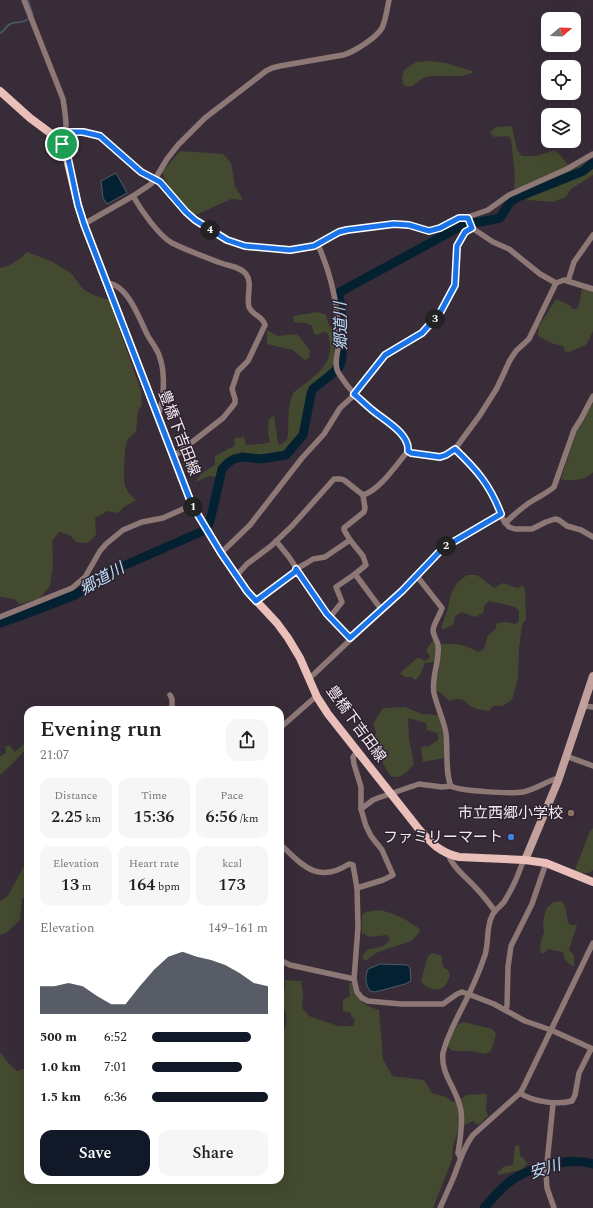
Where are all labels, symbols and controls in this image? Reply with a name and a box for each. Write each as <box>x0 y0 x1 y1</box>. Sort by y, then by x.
north arrow <box>541 12 581 52</box>
map controls <box>541 12 581 148</box>
button: locate <box>541 60 581 100</box>
button: layers <box>541 108 581 148</box>
pin <box>45 127 79 161</box>
icon: arrive <box>51 133 73 155</box>
pin: 4 <box>200 220 220 240</box>
text: 4 <box>207 221 213 238</box>
water label: 郷道川 <box>329 300 353 350</box>
pin: 3 <box>425 309 445 329</box>
text: 3 <box>432 310 438 327</box>
street label: 豊橋下吉田線 <box>152 387 206 479</box>
pin: 1 <box>183 497 203 517</box>
text: 1 <box>190 498 196 515</box>
pin: 2 <box>436 536 456 556</box>
text: 2 <box>443 537 449 554</box>
water label: 郷道川 <box>75 556 131 601</box>
street label: 豊橋下吉田線 <box>320 681 392 767</box>
text: Evening run <box>40 713 162 746</box>
button: share <box>226 719 268 761</box>
text: 21:07 <box>40 745 69 765</box>
text: Distance <box>55 787 97 804</box>
text: Time <box>141 787 167 804</box>
text: Pace <box>221 787 243 804</box>
place label: 市立西郷小学校 <box>458 802 563 825</box>
text: 2.25 <box>51 804 83 830</box>
text: 15:36 <box>134 804 174 830</box>
text: 6:56 <box>206 804 237 830</box>
marker: 市立西郷小学校 <box>566 808 576 818</box>
text: km <box>83 810 101 827</box>
text: /km <box>237 810 258 827</box>
place label: ファミリーマート <box>383 826 503 849</box>
marker: ファミリーマート <box>506 832 516 842</box>
text: Elevation <box>53 855 99 872</box>
text: Heart rate <box>129 855 179 872</box>
text: kcal <box>222 855 242 872</box>
text: 13 <box>61 872 79 898</box>
text: 164 <box>128 872 155 898</box>
text: 173 <box>218 872 246 898</box>
text: m <box>79 878 91 895</box>
text: bpm <box>155 878 180 895</box>
text: Elevation <box>40 918 94 938</box>
text: 149–161 m <box>208 918 268 938</box>
text: 500 m <box>40 1027 77 1047</box>
text: 6:52 <box>104 1027 127 1047</box>
text: 1.0 km <box>40 1057 81 1077</box>
text: 7:01 <box>104 1057 127 1077</box>
text: 1.5 km <box>40 1087 81 1107</box>
text: 6:36 <box>104 1087 127 1107</box>
button: Save <box>40 1130 150 1176</box>
button: Share <box>158 1130 268 1176</box>
water label: 安川 <box>526 1152 566 1185</box>

